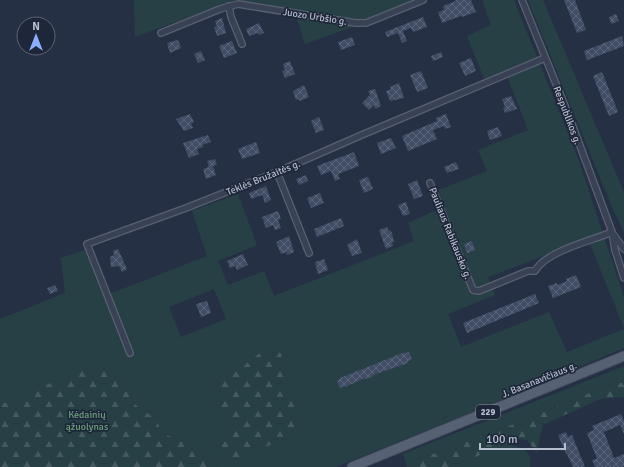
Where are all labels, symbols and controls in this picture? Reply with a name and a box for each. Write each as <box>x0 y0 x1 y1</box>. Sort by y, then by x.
street label: Juozo Urbšio g. <box>282 6 348 28</box>
north arrow <box>16 16 56 56</box>
text: N <box>32 20 40 33</box>
street label: Respublikos g. <box>550 85 584 147</box>
street label: Teklės Bružaitės g. <box>225 158 302 198</box>
street label: Pauliaus Rabikausko g. <box>426 186 474 281</box>
street label: J. Basanavičiaus g. <box>500 359 579 400</box>
road number: 229 <box>476 405 500 419</box>
park label: Kėdainių ąžuolynas <box>66 409 109 433</box>
scale bar <box>480 425 565 451</box>
text: 100 m <box>486 432 518 447</box>

